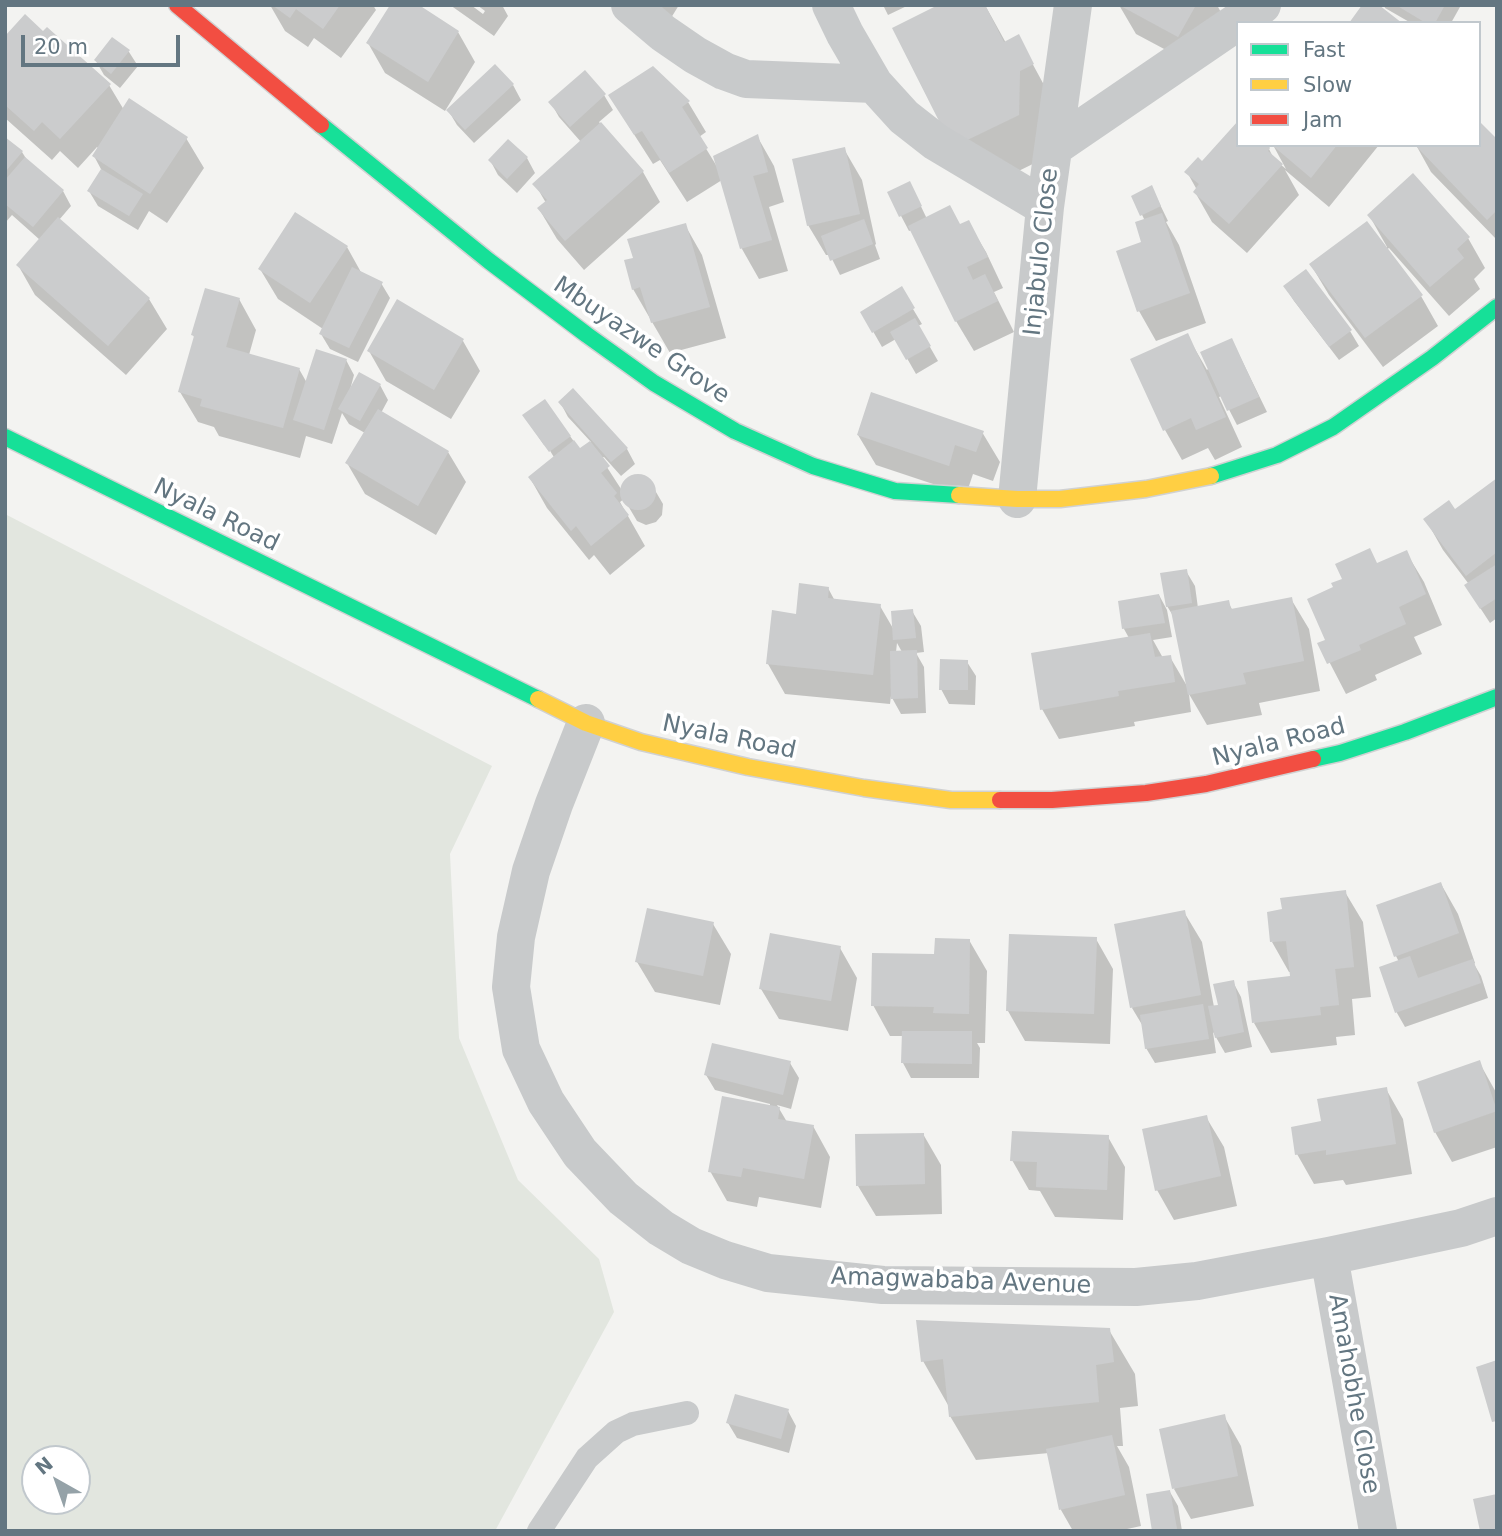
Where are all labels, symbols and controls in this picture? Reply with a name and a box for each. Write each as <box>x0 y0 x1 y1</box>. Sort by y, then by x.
scale bar <box>24 21 184 65</box>
legend <box>1236 21 1481 147</box>
text: 20 m <box>34 35 88 59</box>
text: Fast <box>1303 38 1345 62</box>
text: Slow <box>1303 73 1352 97</box>
text: Jam <box>1303 108 1343 132</box>
street label: Injabulo Close <box>1019 167 1065 337</box>
street label: Mbuyazwe Grove <box>547 271 735 411</box>
street label: Nyala Road <box>149 473 283 559</box>
street label: Nyala Road <box>659 710 799 766</box>
street label: Nyala Road <box>1209 713 1349 773</box>
street label: Amagwababa Avenue <box>830 1263 1092 1301</box>
street label: Amahobhe Close <box>1321 1292 1385 1496</box>
north arrow <box>21 1445 91 1515</box>
text: N <box>31 1452 57 1479</box>

